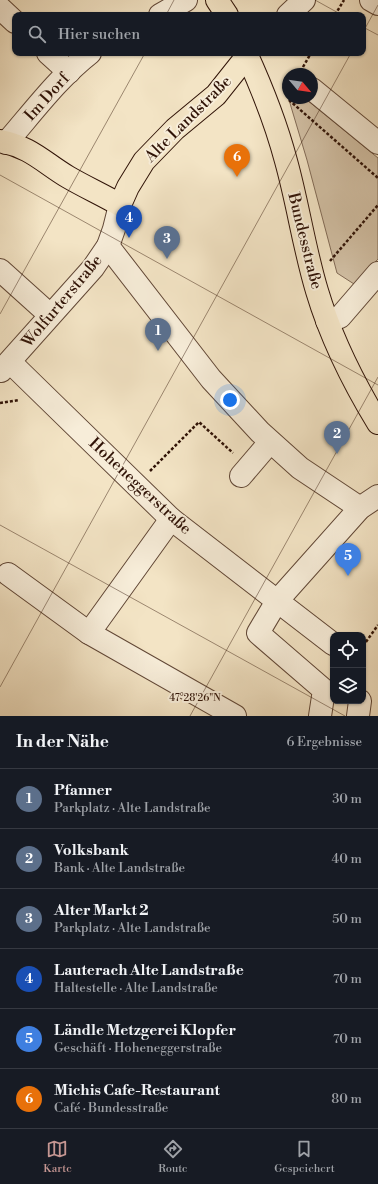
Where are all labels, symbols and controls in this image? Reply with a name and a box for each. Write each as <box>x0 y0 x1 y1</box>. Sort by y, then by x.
search box <box>12 12 366 56</box>
icon: search <box>26 23 48 45</box>
text: Hier suchen <box>58 25 140 44</box>
street label: Im Dorf <box>20 68 75 125</box>
north arrow <box>282 68 318 104</box>
street label: Alte Landstraße <box>140 71 236 167</box>
pin: 6 <box>224 144 250 177</box>
street label: Bundesstraße <box>283 190 327 291</box>
pin: 4 <box>116 205 142 238</box>
pin: 3 <box>154 226 180 259</box>
street label: Wolfurterstraße <box>17 251 107 352</box>
pin: 1 <box>145 318 171 351</box>
your location <box>220 390 240 410</box>
pin: 2 <box>324 421 350 454</box>
street label: Hoheneggerstraße <box>84 433 196 539</box>
pin: 5 <box>335 543 361 576</box>
map controls <box>330 632 366 704</box>
button: locate <box>330 632 366 668</box>
button: layers <box>330 668 366 704</box>
text: 47°28'26"N <box>169 692 221 704</box>
text: In der Nähe <box>16 731 109 753</box>
text: 6 Ergebnisse <box>286 734 362 750</box>
text: Pfanner <box>54 781 112 800</box>
text: 1 <box>26 791 32 807</box>
text: 30 m <box>332 791 362 807</box>
text: Parkplatz · Alte Landstraße <box>54 800 211 816</box>
text: Volksbank <box>54 841 129 860</box>
text: 2 <box>25 851 33 867</box>
text: 40 m <box>332 851 362 867</box>
text: Bank · Alte Landstraße <box>54 860 185 876</box>
text: Alter Markt 2 <box>54 901 149 920</box>
text: 3 <box>25 911 33 927</box>
text: 50 m <box>332 911 362 927</box>
text: Parkplatz · Alte Landstraße <box>54 920 211 936</box>
text: Lauterach Alte Landstraße <box>54 961 244 980</box>
text: 4 <box>25 971 33 987</box>
text: 70 m <box>333 971 362 987</box>
text: Haltestelle · Alte Landstraße <box>54 980 218 996</box>
text: Ländle Metzgerei Klopfer <box>54 1021 236 1040</box>
text: 5 <box>25 1031 33 1047</box>
text: 70 m <box>333 1031 362 1047</box>
text: Geschäft · Hoheneggerstraße <box>54 1040 222 1056</box>
text: Michis Cafe-Restaurant <box>54 1081 220 1100</box>
text: 6 <box>25 1091 33 1107</box>
text: 80 m <box>331 1091 362 1107</box>
text: Café · Bundesstraße <box>54 1100 168 1116</box>
tab: Karte <box>43 1138 72 1176</box>
tab: Route <box>158 1138 188 1176</box>
tab: Gespeichert <box>274 1138 335 1176</box>

